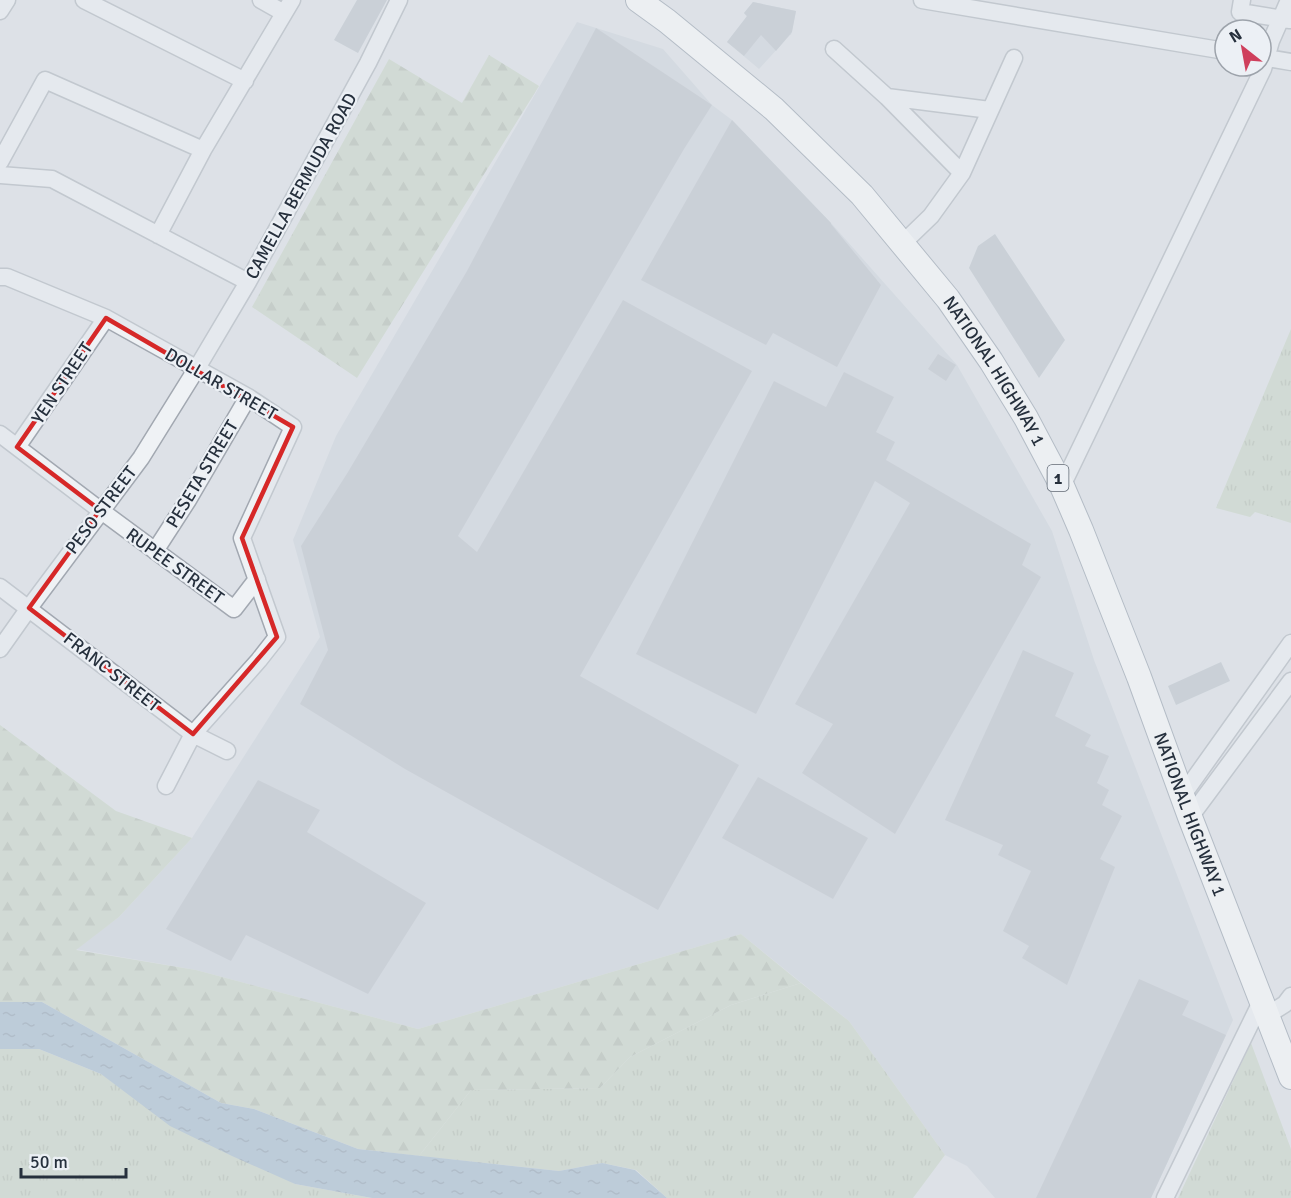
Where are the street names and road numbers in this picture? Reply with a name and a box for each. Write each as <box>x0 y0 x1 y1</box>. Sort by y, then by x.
street label: CAMELLA BERMUDA ROAD <box>241 89 361 283</box>
street label: NATIONAL HIGHWAY 1 <box>938 292 1050 450</box>
street label: YEN STREET <box>27 338 97 428</box>
street label: DOLLAR STREET <box>161 343 281 425</box>
street label: PESETA STREET <box>161 416 243 532</box>
street label: PESO STREET <box>61 462 141 558</box>
road number: 1 <box>1048 465 1068 491</box>
street label: RUPEE STREET <box>122 523 228 609</box>
street label: FRANC STREET <box>59 627 165 717</box>
street label: NATIONAL HIGHWAY 1 <box>1149 729 1231 899</box>

